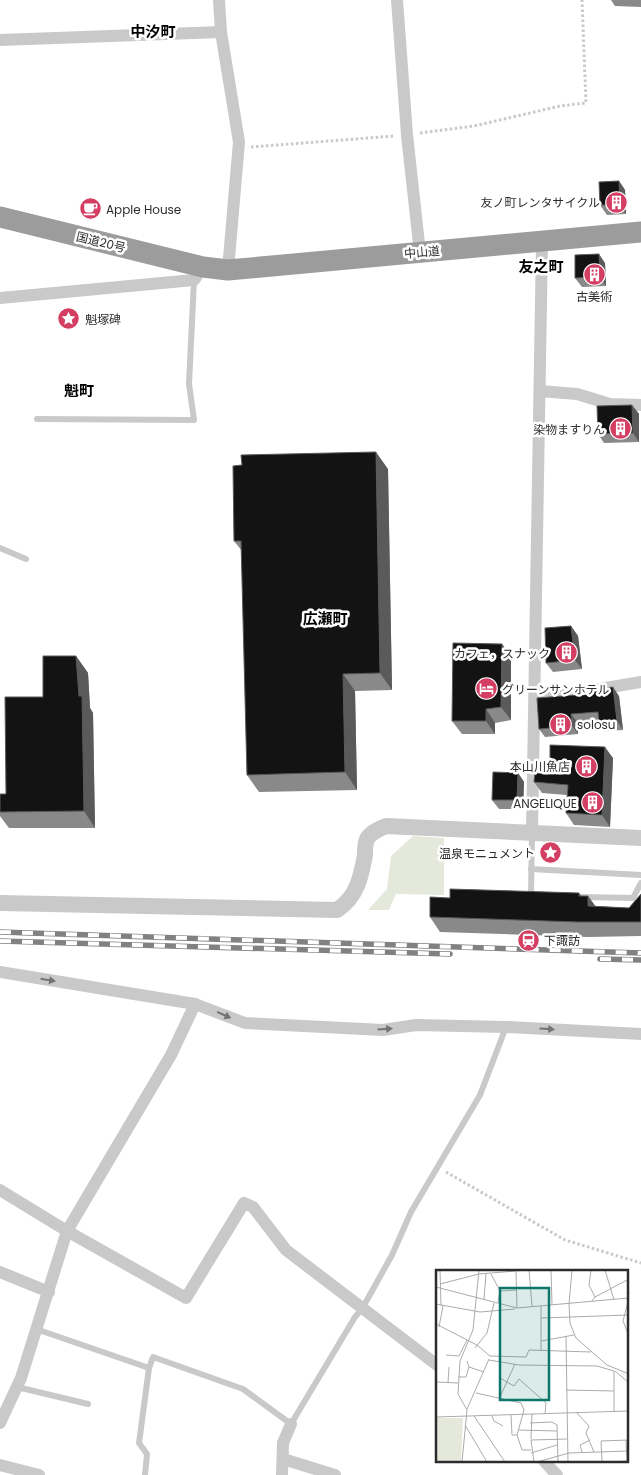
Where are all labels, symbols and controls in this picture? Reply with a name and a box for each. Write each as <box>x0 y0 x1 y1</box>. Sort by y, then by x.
district label: 中汐町 <box>130 21 176 42</box>
building icon: 友ノ町レンタサイクル <box>604 190 628 214</box>
place label: 友ノ町レンタサイクル <box>481 194 600 211</box>
cafe icon: Apple House <box>78 197 102 221</box>
place label: Apple House <box>106 201 181 218</box>
street label: 国道20号 <box>74 228 128 256</box>
street label: 中山道 <box>403 242 441 262</box>
district label: 友之町 <box>518 256 564 277</box>
building icon: 古美術 <box>582 263 606 287</box>
place label: 古美術 <box>576 288 612 305</box>
place icon: 魁塚碑 <box>57 307 81 331</box>
place label: 魁塚碑 <box>85 311 121 328</box>
district label: 魁町 <box>64 380 94 401</box>
building icon: 染物ますりん <box>609 417 633 441</box>
place label: 染物ますりん <box>533 421 605 438</box>
district label: 広瀬町 <box>302 608 348 629</box>
building icon: カフェ，スナック <box>554 641 578 665</box>
place label: カフェ，スナック <box>454 645 550 662</box>
hotel icon: グリーンサンホテル <box>474 677 498 701</box>
place label: グリーンサンホテル <box>502 681 609 698</box>
building icon: solosu <box>549 712 573 736</box>
place label: solosu <box>577 716 616 733</box>
building icon: 本山川魚店 <box>574 754 598 778</box>
place label: 本山川魚店 <box>510 758 570 775</box>
building icon: ANGELIQUE <box>581 791 605 815</box>
place label: ANGELIQUE <box>513 795 577 812</box>
place icon: 温泉モニュメント <box>539 841 563 865</box>
place label: 温泉モニュメント <box>439 845 535 862</box>
station icon: 下諏訪 <box>516 928 540 952</box>
place label: 下諏訪 <box>544 932 580 949</box>
one-way arrow <box>40 976 56 984</box>
one-way arrow <box>217 1012 231 1020</box>
one-way arrow <box>377 1024 393 1032</box>
one-way arrow <box>539 1026 555 1034</box>
inset map <box>436 1270 628 1462</box>

